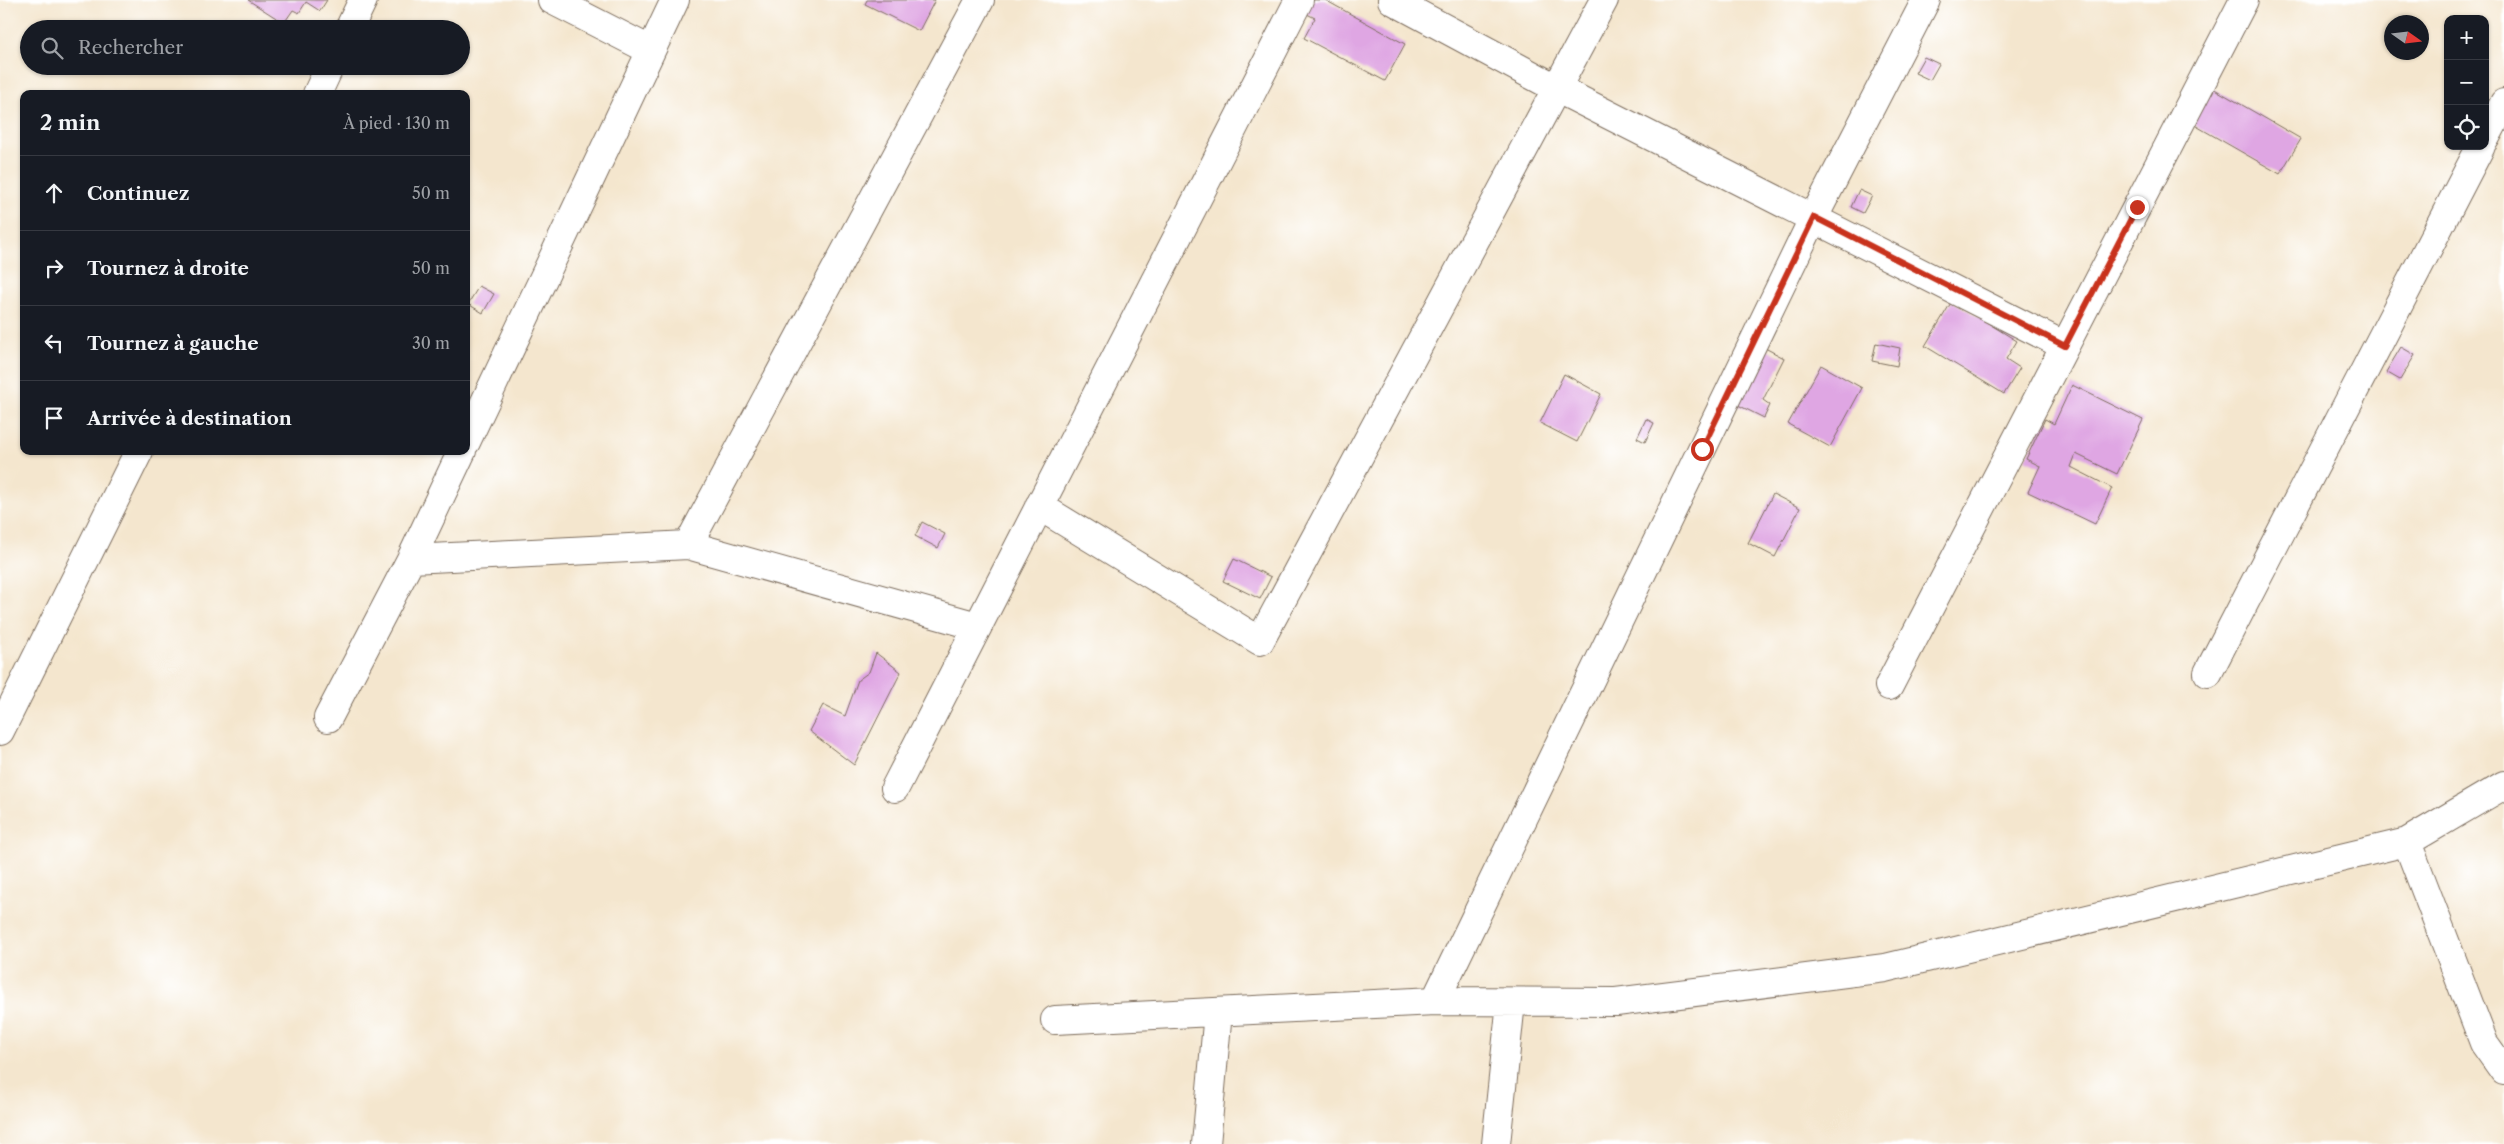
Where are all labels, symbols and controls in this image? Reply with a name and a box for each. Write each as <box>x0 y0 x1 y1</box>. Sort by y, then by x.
north arrow <box>2384 15 2429 60</box>
map controls <box>2444 15 2489 150</box>
button: + <box>2444 15 2489 60</box>
search box <box>20 20 470 75</box>
icon: search <box>38 34 66 62</box>
text: Rechercher <box>78 36 183 59</box>
button: − <box>2444 60 2489 105</box>
button: locate <box>2444 105 2489 150</box>
text: 2 min <box>40 110 100 135</box>
text: À pied · 130 m <box>343 113 450 133</box>
icon: ahead <box>40 179 68 207</box>
text: Continuez <box>87 182 189 205</box>
text: 50 m <box>412 183 450 203</box>
route end <box>2126 196 2149 219</box>
icon: right <box>40 254 68 282</box>
text: Tournez à droite <box>87 257 249 280</box>
text: 50 m <box>412 258 450 278</box>
icon: left <box>40 329 68 357</box>
text: Tournez à gauche <box>87 332 259 355</box>
text: 30 m <box>412 333 450 353</box>
icon: arrive <box>40 404 68 432</box>
text: Arrivée à destination <box>87 407 292 430</box>
route start <box>1691 438 1714 461</box>

